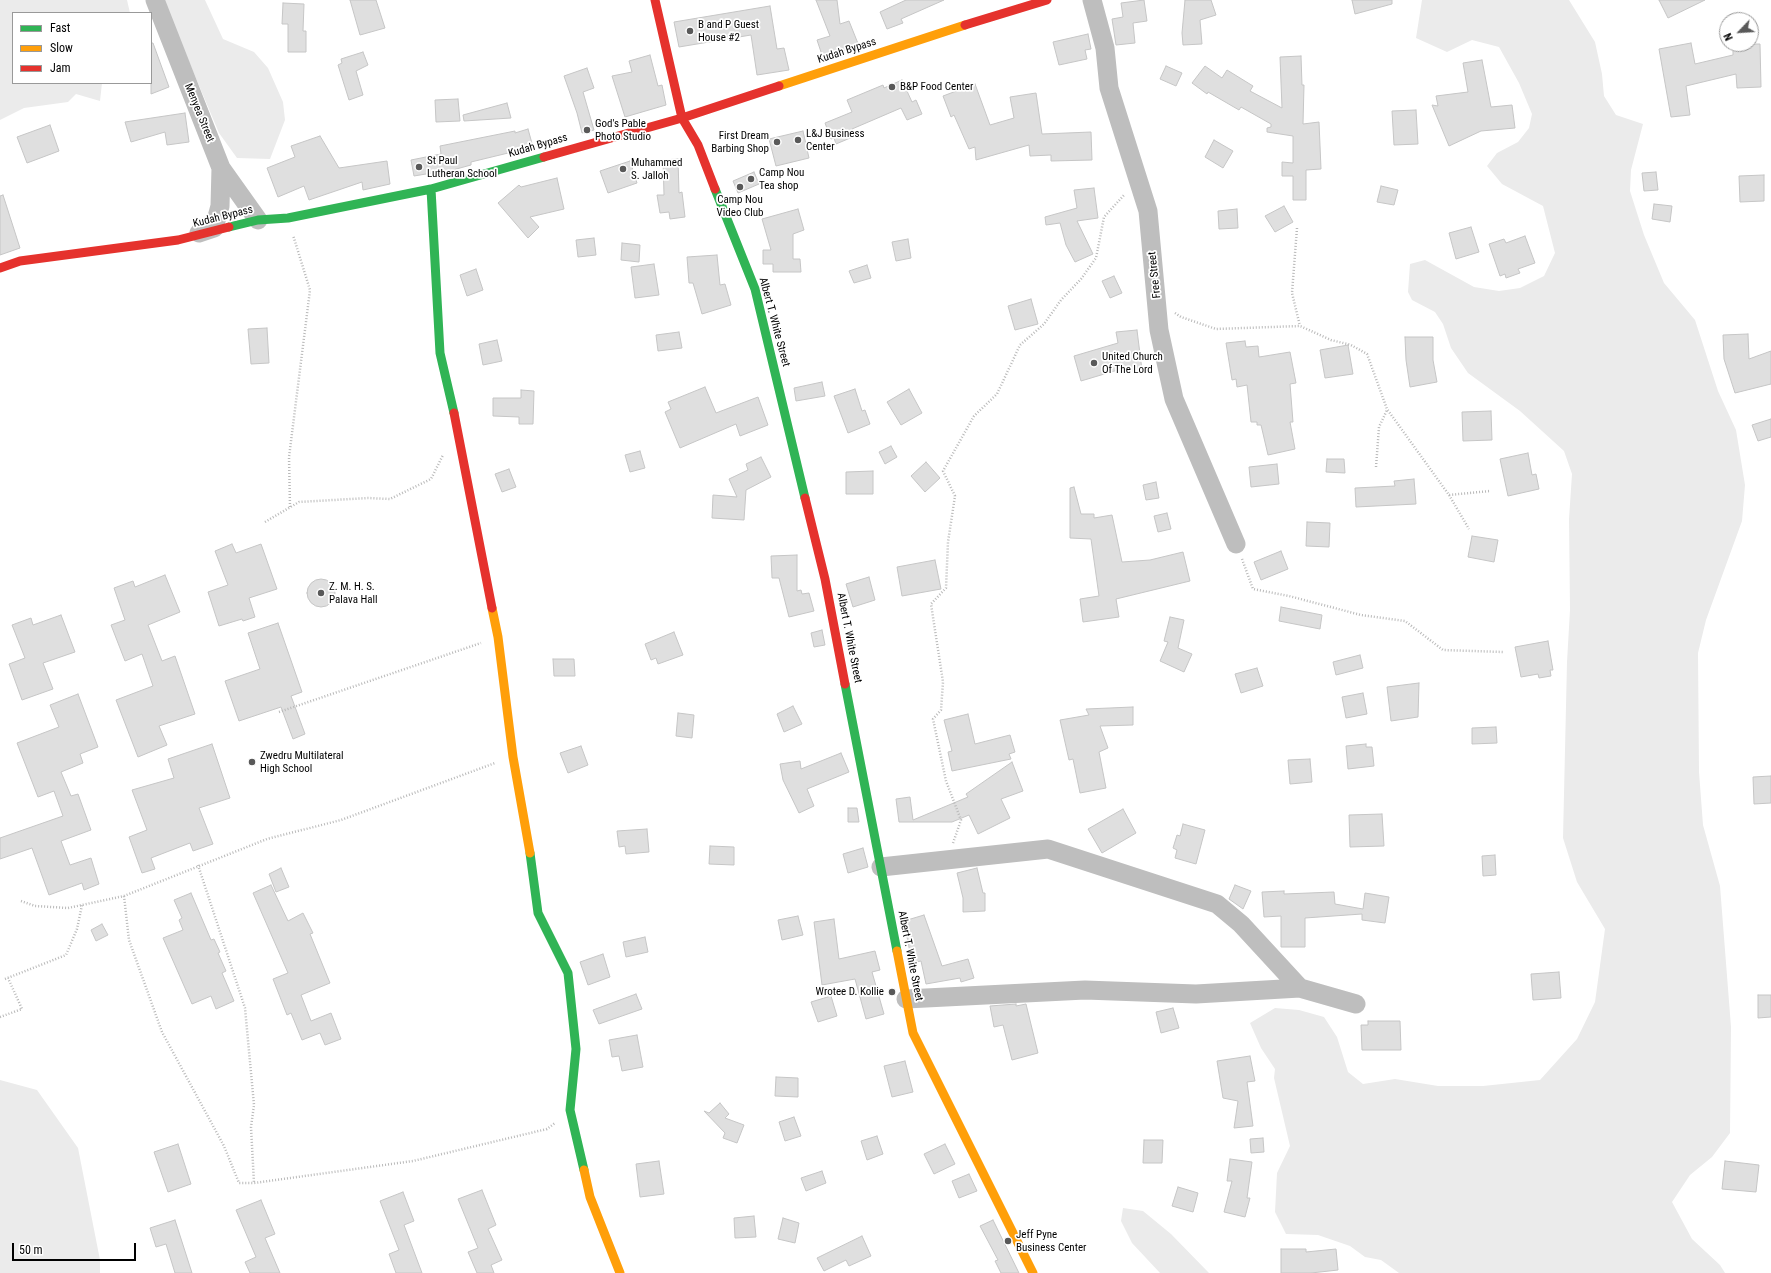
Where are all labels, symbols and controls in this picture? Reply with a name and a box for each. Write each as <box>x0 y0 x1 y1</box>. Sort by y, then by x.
legend <box>12 12 152 84</box>
north arrow <box>1719 12 1759 52</box>
place label: B and P Guest House #2 <box>698 18 759 44</box>
text: Fast <box>50 21 70 35</box>
marker: B and P Guest House #2 <box>685 26 695 36</box>
text: N <box>1721 31 1736 43</box>
street label: Kudah Bypass <box>816 35 878 67</box>
text: Slow <box>50 41 73 55</box>
text: Jam <box>50 61 71 75</box>
place label: B&P Food Center <box>900 80 973 94</box>
street label: Menyea Street <box>181 82 217 144</box>
marker: B&P Food Center <box>887 82 897 92</box>
place label: God's Pable Photo Studio <box>595 117 651 143</box>
marker: God's Pable Photo Studio <box>582 125 592 135</box>
place label: L&J Business Center <box>806 127 864 153</box>
place label: First Dream Barbing Shop <box>711 129 769 155</box>
street label: Kudah Bypass <box>507 131 569 161</box>
marker: L&J Business Center <box>793 135 803 145</box>
marker: First Dream Barbing Shop <box>772 137 782 147</box>
place label: St Paul Lutheran School <box>427 154 497 180</box>
place label: Muhammed S. Jalloh <box>631 156 682 182</box>
marker: St Paul Lutheran School <box>414 162 424 172</box>
marker: Muhammed S. Jalloh <box>618 164 628 174</box>
place label: Camp Nou Tea shop <box>759 166 804 192</box>
marker: Camp Nou Tea shop <box>746 174 756 184</box>
marker: Camp Nou Video Club <box>735 182 745 192</box>
place label: Camp Nou Video Club <box>717 193 763 219</box>
street label: Kudah Bypass <box>192 203 254 231</box>
street label: Free Street <box>1146 251 1164 299</box>
street label: Albert T. White Street <box>756 276 792 368</box>
place label: United Church Of The Lord <box>1102 350 1163 376</box>
marker: United Church Of The Lord <box>1089 358 1099 368</box>
place label: Z. M. H. S. Palava Hall <box>329 580 378 606</box>
marker: Z. M. H. S. Palava Hall <box>316 588 326 598</box>
street label: Albert T. White Street <box>834 592 864 684</box>
place label: Zwedru Multilateral High School <box>260 749 344 775</box>
marker: Zwedru Multilateral High School <box>247 757 257 767</box>
street label: Albert T. White Street <box>895 910 925 1002</box>
place label: Wrotee D. Kollie <box>816 985 884 999</box>
marker: Wrotee D. Kollie <box>887 987 897 997</box>
place label: Jeff Pyne Business Center <box>1016 1228 1086 1254</box>
scale bar <box>14 1235 138 1261</box>
marker: Jeff Pyne Business Center <box>1003 1236 1013 1246</box>
text: 50 m <box>19 1243 43 1257</box>

